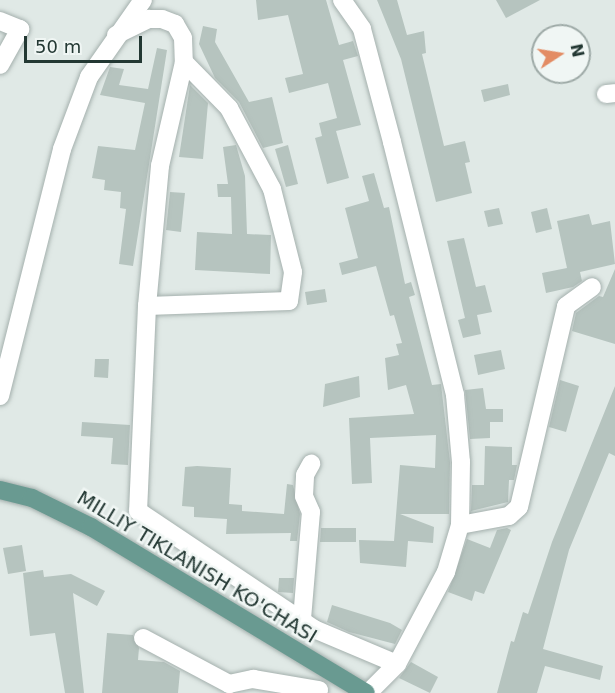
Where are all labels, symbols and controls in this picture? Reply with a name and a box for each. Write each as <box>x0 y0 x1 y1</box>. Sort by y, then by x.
scale bar <box>27 24 146 62</box>
north arrow <box>531 24 591 84</box>
text: 50 m <box>35 36 81 57</box>
text: N <box>566 42 588 59</box>
street label: MILLIY TIKLANISH KO'CHASI <box>73 486 321 648</box>

